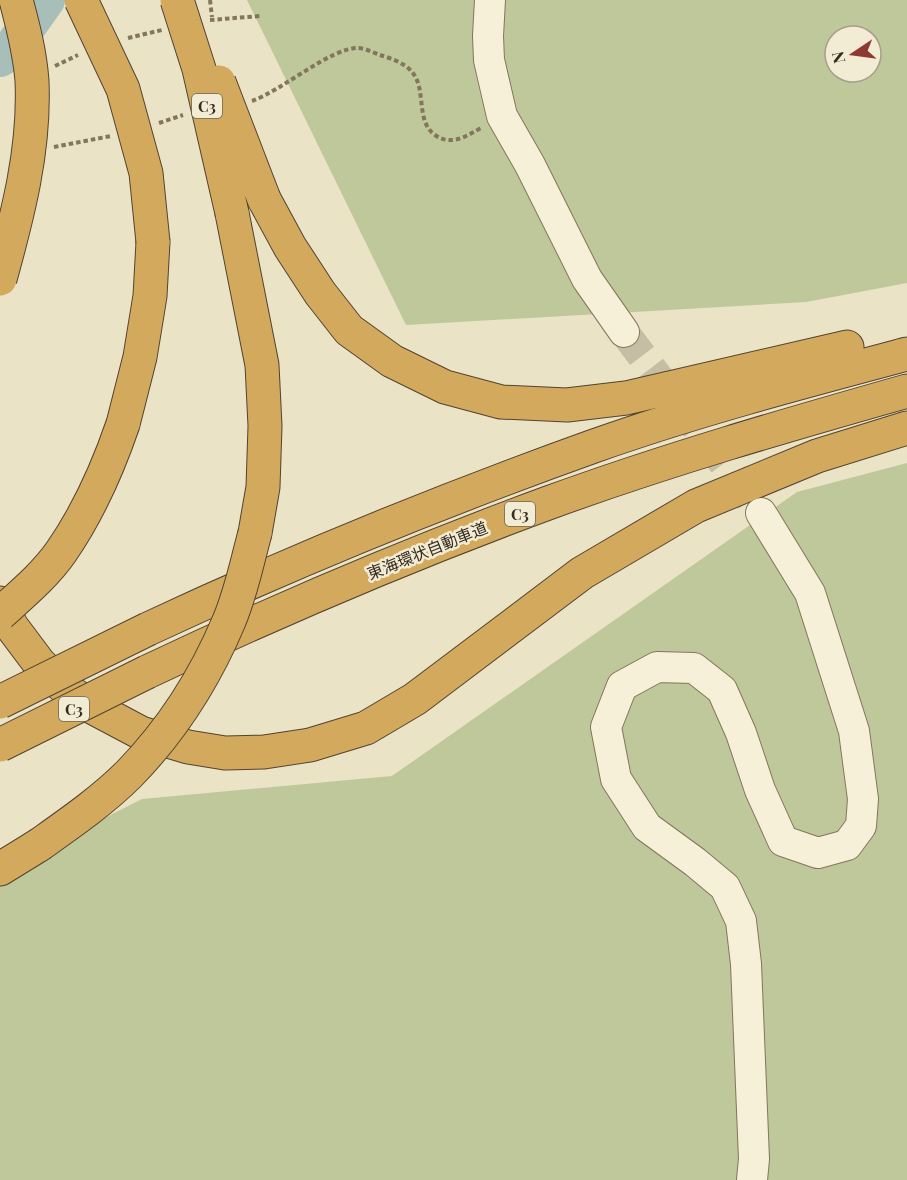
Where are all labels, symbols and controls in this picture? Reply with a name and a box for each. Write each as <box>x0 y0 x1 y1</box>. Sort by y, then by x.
north arrow <box>823 24 883 84</box>
text: N <box>826 49 849 65</box>
road number: C3 <box>192 94 222 118</box>
road number: C3 <box>505 502 535 526</box>
street label: 東海環状自動車道 <box>364 516 490 584</box>
road number: C3 <box>59 697 89 721</box>

